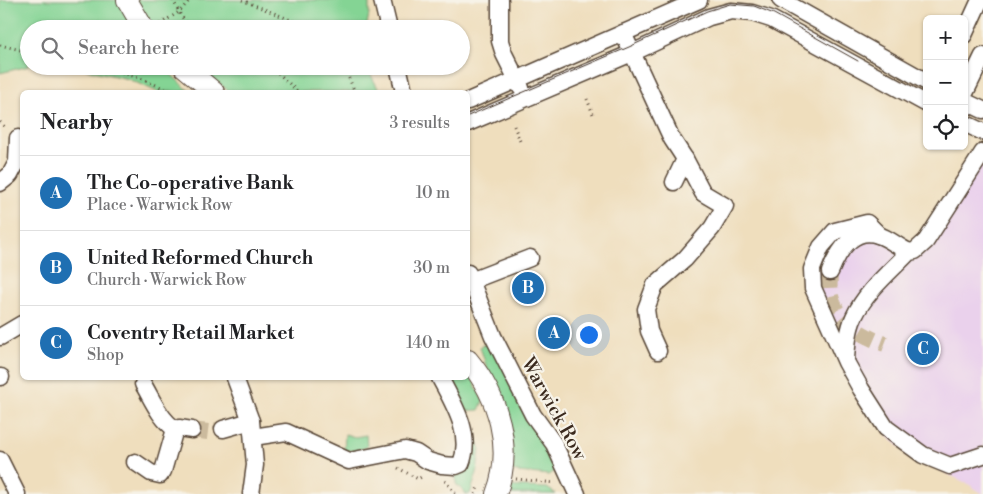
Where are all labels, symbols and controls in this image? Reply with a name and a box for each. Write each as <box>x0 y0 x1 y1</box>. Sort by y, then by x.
map controls <box>923 15 968 150</box>
button: + <box>923 15 968 60</box>
search box <box>20 20 470 75</box>
icon: search <box>38 34 66 62</box>
text: Search here <box>78 36 179 60</box>
button: − <box>923 60 968 105</box>
button: locate <box>923 105 968 150</box>
text: Nearby <box>40 110 113 136</box>
text: 3 results <box>389 113 450 133</box>
text: The Co-operative Bank <box>87 171 294 195</box>
text: A <box>50 183 62 203</box>
text: 10 m <box>416 183 450 203</box>
text: Place · Warwick Row <box>87 195 232 215</box>
text: United Reformed Church <box>87 246 313 270</box>
text: B <box>50 258 62 278</box>
text: 30 m <box>413 258 450 278</box>
pin: B <box>512 269 544 307</box>
text: Church · Warwick Row <box>87 270 246 290</box>
pin: A <box>538 314 570 352</box>
text: Coventry Retail Market <box>87 321 294 345</box>
your location <box>576 322 602 348</box>
pin: C <box>907 330 939 368</box>
text: C <box>50 333 62 353</box>
text: 140 m <box>406 333 450 353</box>
text: Shop <box>87 345 124 365</box>
street label: Warwick Row <box>516 352 593 465</box>

